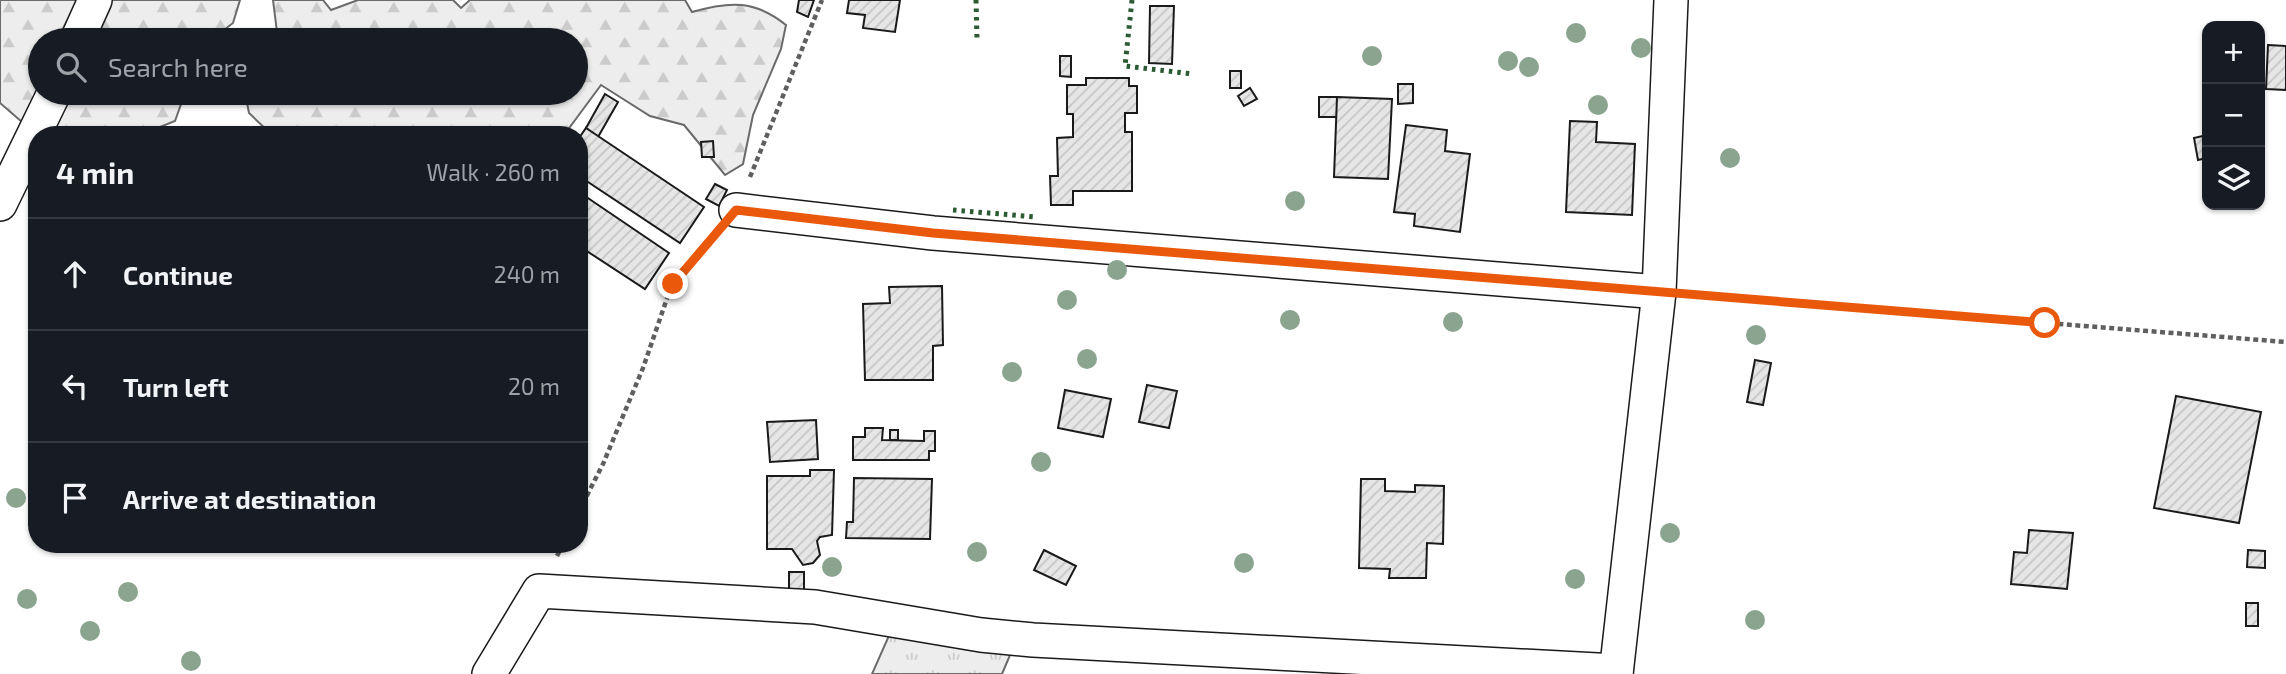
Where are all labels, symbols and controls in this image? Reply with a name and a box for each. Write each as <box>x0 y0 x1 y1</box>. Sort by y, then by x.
map controls <box>2202 21 2265 210</box>
button: + <box>2202 21 2265 84</box>
search box <box>28 28 588 105</box>
icon: search <box>52 48 90 86</box>
text: Search here <box>108 51 248 82</box>
button: − <box>2202 84 2265 147</box>
button: layers <box>2202 147 2265 210</box>
text: 4 min <box>56 154 134 190</box>
text: Walk · 260 m <box>427 158 560 186</box>
icon: ahead <box>56 255 94 293</box>
text: Continue <box>123 259 233 290</box>
text: 240 m <box>494 260 560 288</box>
route end <box>657 268 688 299</box>
route start <box>2029 307 2060 338</box>
icon: left <box>56 367 94 405</box>
text: Turn left <box>123 371 229 402</box>
text: 20 m <box>508 372 560 400</box>
icon: arrive <box>56 479 94 517</box>
text: Arrive at destination <box>123 483 376 514</box>

